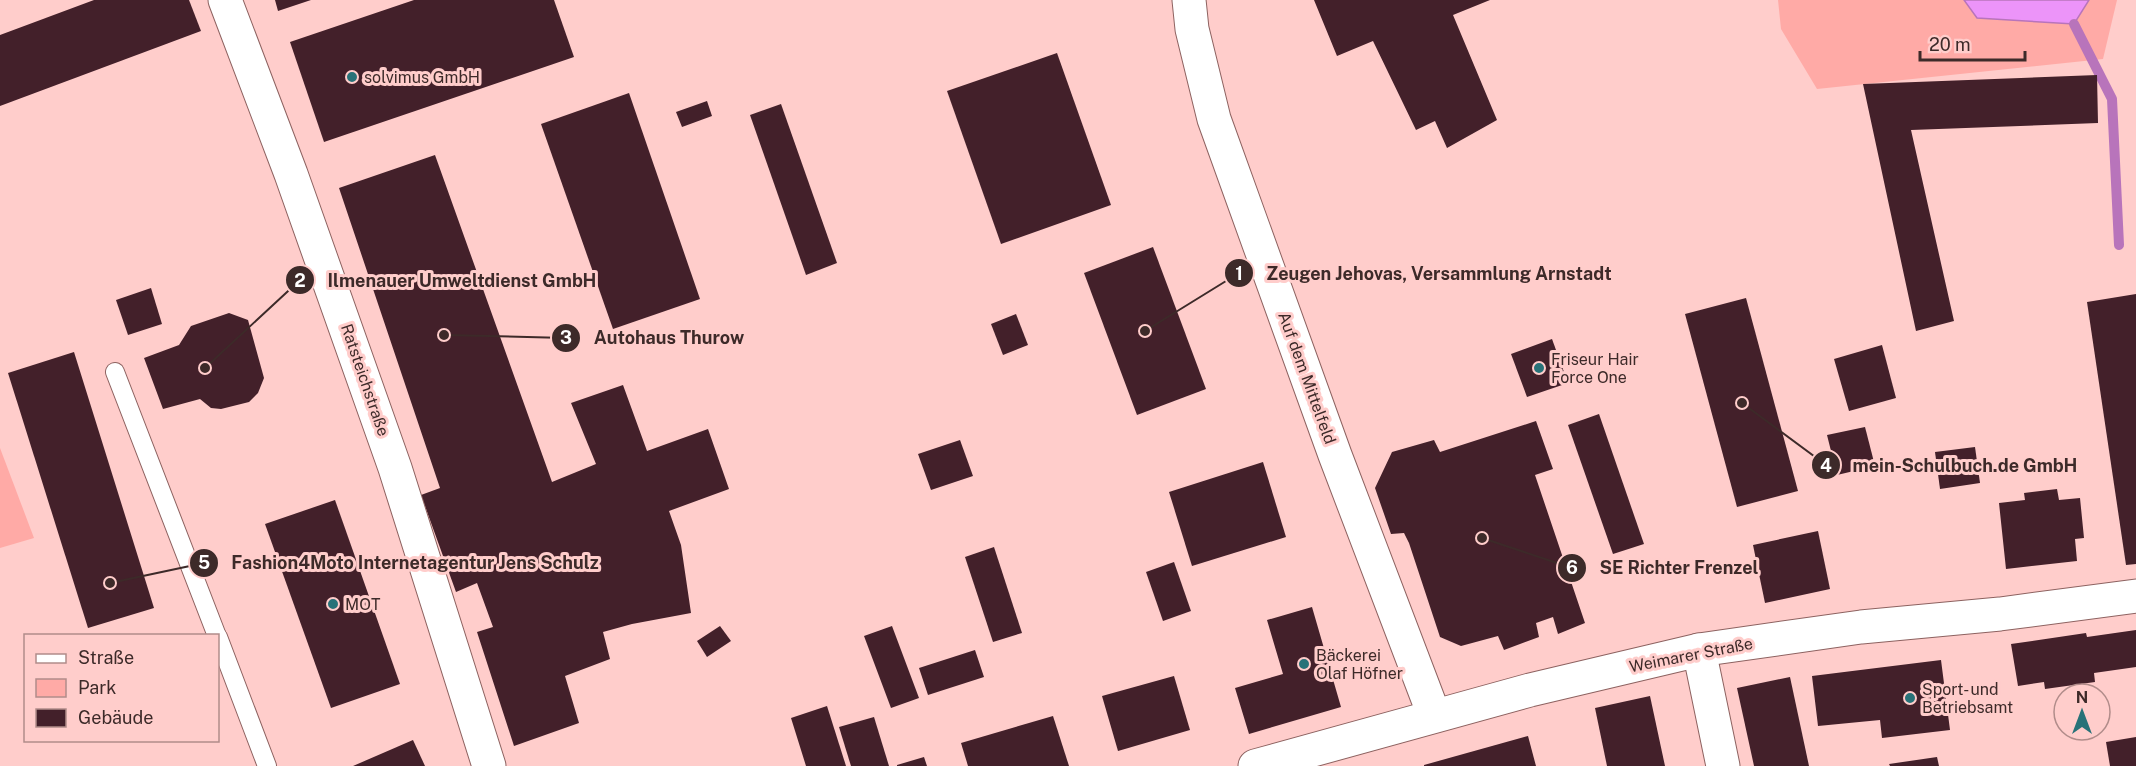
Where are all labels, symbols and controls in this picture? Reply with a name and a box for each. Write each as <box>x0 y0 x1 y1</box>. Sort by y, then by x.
scale bar <box>1920 24 2025 62</box>
text: 20 m <box>1929 34 1971 55</box>
place label: solvimus GmbH <box>364 68 480 87</box>
marker: solvimus GmbH <box>345 70 359 84</box>
callout: Zeugen Jehovas, Versammlung Arnstadt <box>1224 255 1624 291</box>
callout: Ilmenauer Umweltdienst GmbH <box>285 262 608 298</box>
text: 1 <box>1235 263 1243 284</box>
text: Zeugen Jehovas, Versammlung Arnstadt <box>1266 263 1612 284</box>
text: 2 <box>294 270 306 291</box>
text: Ilmenauer Umweltdienst GmbH <box>328 270 596 291</box>
street label: Auf dem Mittelfeld <box>1274 309 1340 447</box>
callout: Autohaus Thurow <box>551 320 756 356</box>
street label: Ratsteichstraße <box>337 321 393 439</box>
text: 3 <box>560 327 572 348</box>
text: Autohaus Thurow <box>594 327 744 348</box>
place label: Friseur Hair Force One <box>1551 350 1639 387</box>
marker: Friseur Hair Force One <box>1532 361 1546 375</box>
callout: mein-Schulbuch.de GmbH <box>1811 447 2089 483</box>
text: 4 <box>1820 455 1832 476</box>
text: mein-Schulbuch.de GmbH <box>1853 455 2077 476</box>
callout: Fashion4Moto Internetagentur Jens Schulz <box>189 545 611 581</box>
callout: SE Richter Frenzel <box>1557 550 1770 586</box>
text: 5 <box>198 552 210 573</box>
text: Fashion4Moto Internetagentur Jens Schulz <box>231 552 599 573</box>
text: 6 <box>1566 557 1578 578</box>
text: SE Richter Frenzel <box>1600 557 1759 578</box>
place label: MOT <box>345 595 381 614</box>
marker: MOT <box>326 597 340 611</box>
legend <box>24 634 219 742</box>
street label: Weimarer Straße <box>1628 634 1754 676</box>
place label: Bäckerei Olaf Höfner <box>1316 646 1403 683</box>
text: Straße <box>78 647 134 668</box>
marker: Bäckerei Olaf Höfner <box>1297 657 1311 671</box>
text: Park <box>78 677 116 698</box>
place label: Sport- und Betriebsamt <box>1922 680 2013 717</box>
north arrow <box>2052 682 2112 742</box>
text: N <box>2076 688 2088 707</box>
marker: Sport- und Betriebsamt <box>1903 691 1917 705</box>
text: Gebäude <box>78 707 153 728</box>

